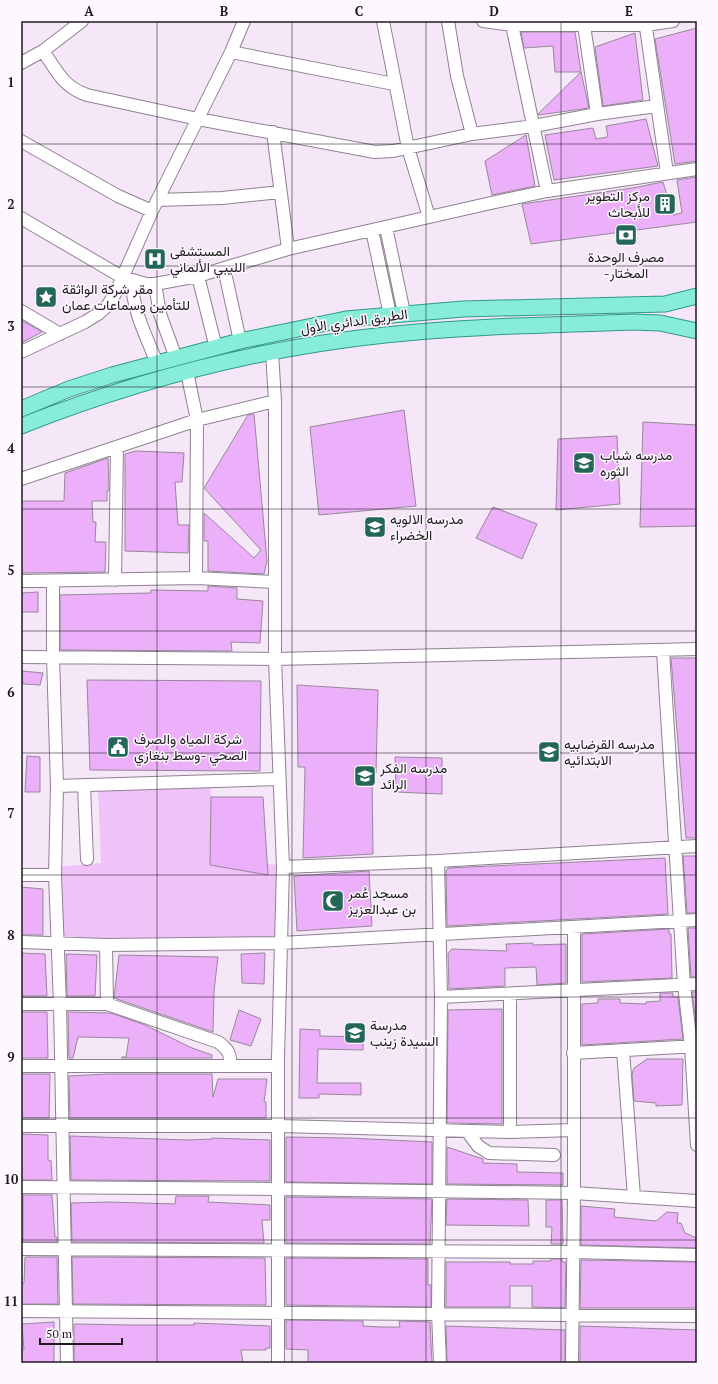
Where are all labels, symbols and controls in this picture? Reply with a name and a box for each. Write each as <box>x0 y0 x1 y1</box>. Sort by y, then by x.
text: A <box>84 2 94 20</box>
text: B <box>220 2 228 20</box>
text: C <box>355 2 363 20</box>
text: D <box>489 2 499 20</box>
text: E <box>625 2 633 20</box>
text: 1 <box>7 73 15 91</box>
place label: مركز التطوير للأبحاث <box>584 186 650 221</box>
building icon: مركز التطوير للأبحاث <box>652 191 678 217</box>
text: 2 <box>7 195 15 213</box>
bank icon: مصرف الوحدة -المختار <box>613 222 639 248</box>
place label: المستشفى الليبي الألماني <box>170 241 245 279</box>
hospital icon: المستشفى الليبي الألماني <box>142 246 168 272</box>
place label: مصرف الوحدة -المختار <box>588 247 664 282</box>
place label: مقر شركة الواثقة للتأمين وسماعات عمان <box>62 279 190 314</box>
place icon: مقر شركة الواثقة للتأمين وسماعات عمان <box>33 284 59 310</box>
street label: الطريق الدائري الأول <box>299 304 409 340</box>
text: 3 <box>7 317 15 335</box>
text: 4 <box>7 439 15 457</box>
place label: مدرسه شباب الثوره <box>600 445 672 480</box>
school or university icon: مدرسه شباب الثوره <box>571 450 597 476</box>
place label: مدرسه الالويه الخضراء <box>390 509 463 544</box>
school or university icon: مدرسه الالويه الخضراء <box>362 514 388 540</box>
text: 5 <box>7 561 15 579</box>
text: 6 <box>7 683 15 701</box>
place label: شركة المياه والصرف الصحي -وسط بنغازي <box>134 729 247 767</box>
public building icon: شركة المياه والصرف الصحي -وسط بنغازي <box>105 734 131 760</box>
place label: مدرسه القرضابيه الابتدائيه <box>564 734 655 769</box>
school or university icon: مدرسه القرضابيه الابتدائيه <box>536 739 562 765</box>
place label: مدرسه الفكر الرائد <box>379 758 447 793</box>
school or university icon: مدرسه الفكر الرائد <box>352 763 378 789</box>
text: 7 <box>7 804 15 822</box>
place label: مسجد عُمر بن عبدالعزيز <box>347 883 416 918</box>
mosque icon: مسجد عُمر بن عبدالعزيز <box>320 888 346 914</box>
text: 8 <box>7 926 15 944</box>
place label: مدرسة السيدة زينب <box>370 1015 438 1050</box>
school or university icon: مدرسة السيدة زينب <box>342 1020 368 1046</box>
text: 9 <box>7 1048 15 1066</box>
text: 10 <box>4 1170 19 1188</box>
text: 11 <box>4 1292 18 1310</box>
scale bar <box>40 1320 122 1346</box>
text: 50 m <box>46 1326 73 1341</box>

